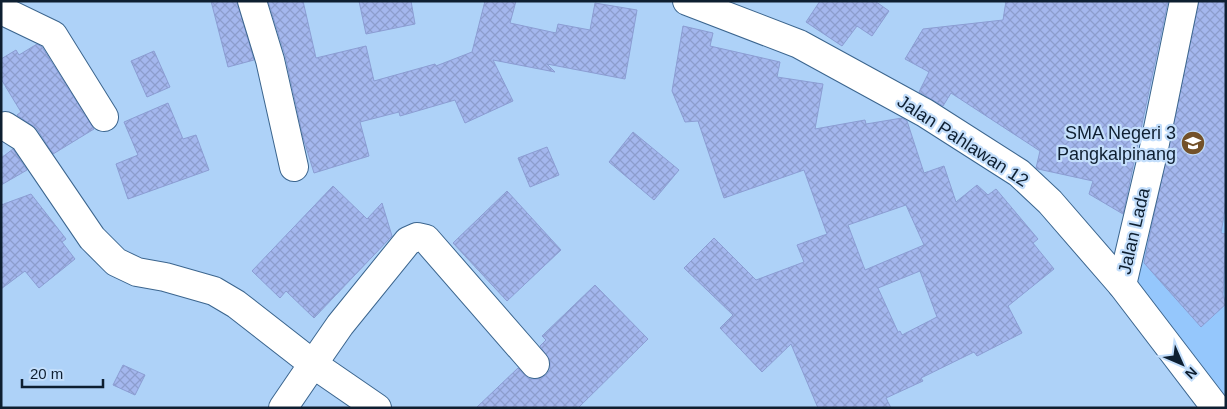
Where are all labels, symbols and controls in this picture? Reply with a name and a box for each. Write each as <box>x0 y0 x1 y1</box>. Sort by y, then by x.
street label: Jalan Pahlawan 12 <box>894 91 1032 191</box>
place label: SMA Negeri 3 Pangkalpinang <box>1057 123 1176 164</box>
school or university icon: SMA Negeri 3 Pangkalpinang <box>1180 130 1206 156</box>
street label: Jalan Lada <box>1114 185 1154 276</box>
north arrow <box>1157 339 1207 389</box>
scale bar <box>22 356 104 388</box>
text: N <box>1182 364 1200 382</box>
text: 20 m <box>30 365 63 382</box>

